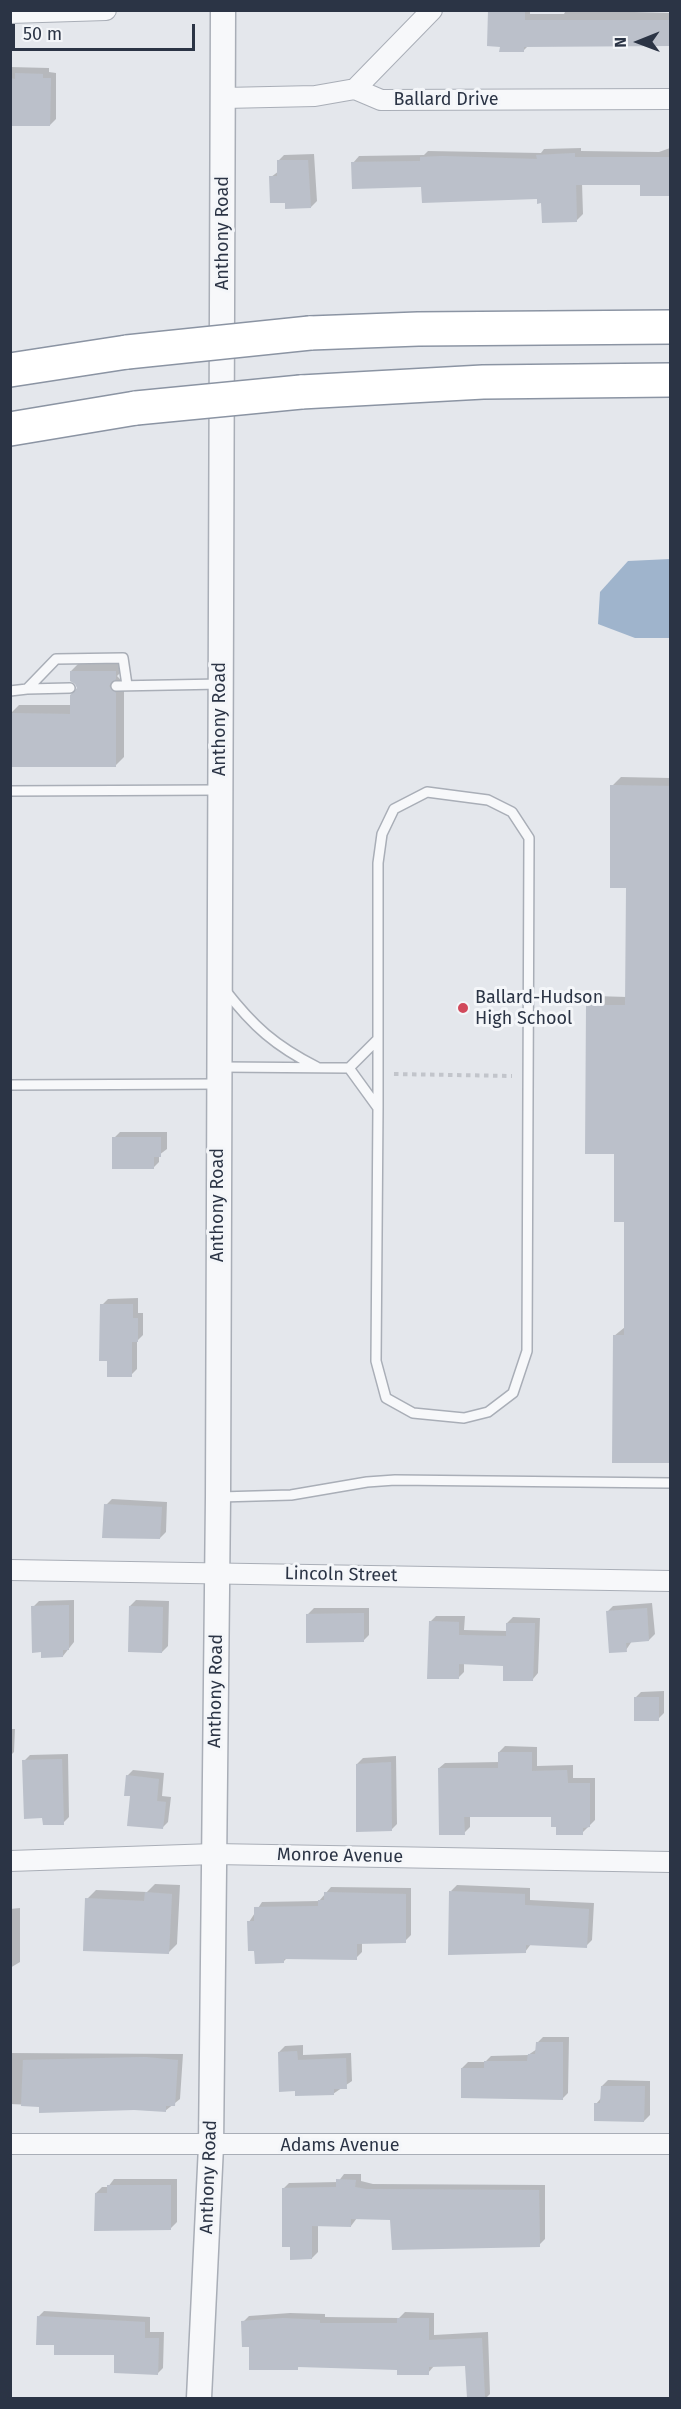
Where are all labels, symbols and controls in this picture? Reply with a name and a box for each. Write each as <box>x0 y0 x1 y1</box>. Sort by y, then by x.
scale bar <box>15 12 198 50</box>
north arrow <box>609 12 669 72</box>
text: 50 m <box>23 23 62 45</box>
text: N <box>611 37 630 48</box>
street label: Ballard Drive <box>394 89 498 111</box>
street label: Anthony Road <box>212 176 234 290</box>
street label: Anthony Road <box>209 662 231 776</box>
place label: Ballard-Hudson High School <box>475 987 603 1030</box>
marker: Ballard-Hudson High School <box>456 1001 470 1015</box>
street label: Anthony Road <box>207 1148 229 1262</box>
street label: Lincoln Street <box>284 1563 398 1587</box>
street label: Anthony Road <box>204 1634 228 1748</box>
street label: Monroe Avenue <box>277 1844 403 1868</box>
street label: Anthony Road <box>196 2120 222 2234</box>
street label: Adams Avenue <box>280 2135 400 2157</box>

